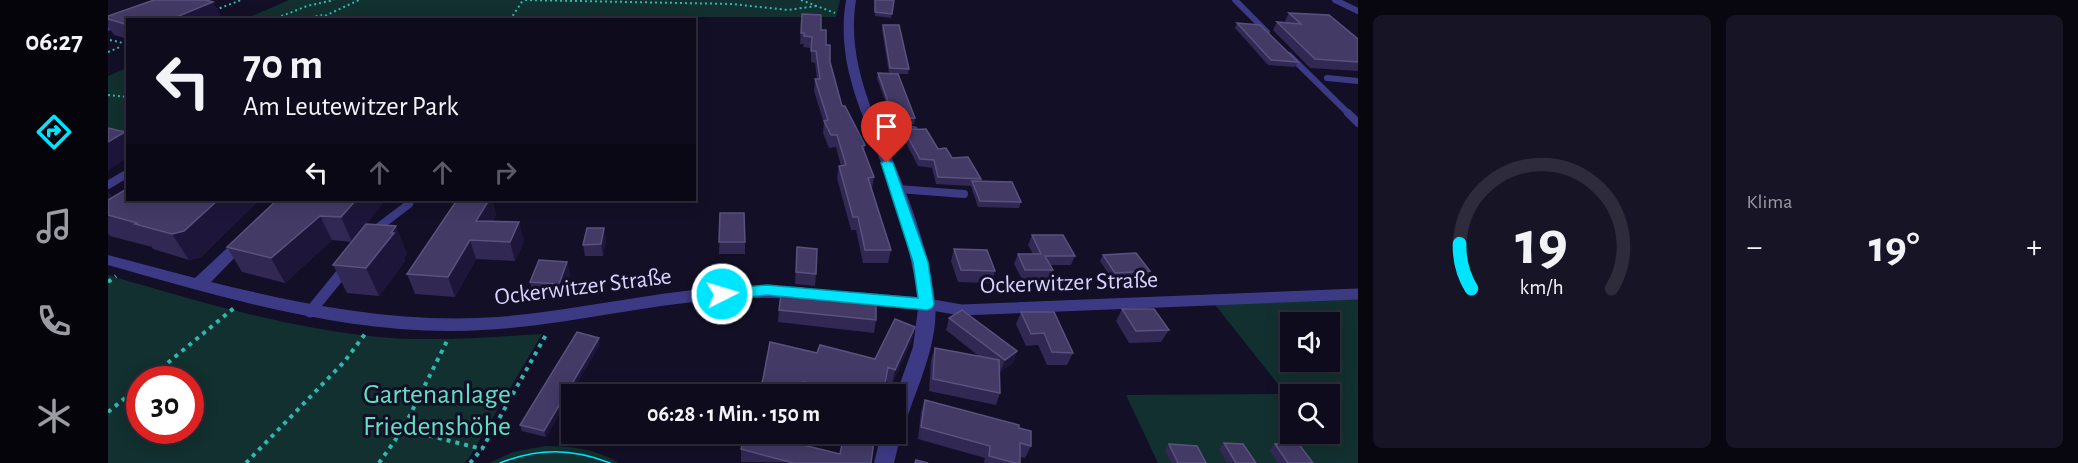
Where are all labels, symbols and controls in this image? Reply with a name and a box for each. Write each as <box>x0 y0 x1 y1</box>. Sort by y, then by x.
text: 06:27 <box>25 28 83 55</box>
icon: left <box>144 42 222 120</box>
text: 70 m <box>243 44 323 86</box>
text: Am Leutewitzer Park <box>243 93 458 120</box>
pin <box>861 101 912 163</box>
icon: arrive <box>870 110 903 143</box>
icon: directions <box>33 111 75 153</box>
icon: left <box>300 156 333 189</box>
icon: ahead <box>363 156 396 189</box>
icon: ahead <box>426 156 459 189</box>
icon: right <box>489 156 522 189</box>
text: Klima <box>1747 192 1792 212</box>
icon: music <box>33 205 75 247</box>
text: 19 <box>1515 213 1568 275</box>
text: 19° <box>1869 225 1920 270</box>
text: − <box>1747 231 1762 264</box>
text: + <box>2026 231 2042 264</box>
position arrow <box>690 262 754 326</box>
street label: Ockerwitzer Straße <box>493 264 673 310</box>
street label: Ockerwitzer Straße <box>980 268 1158 298</box>
text: km/h <box>1520 277 1564 298</box>
icon: phone <box>33 300 75 342</box>
map controls <box>1280 312 1340 444</box>
button: sound <box>1280 312 1340 372</box>
speed limit sign: 30 <box>126 366 204 444</box>
park label: Gartenanlage Friedenshöhe <box>363 381 511 441</box>
button: search <box>1280 384 1340 444</box>
icon: climate <box>33 395 75 437</box>
text: 06:28 · 1 Min. · 150 m <box>647 403 820 425</box>

